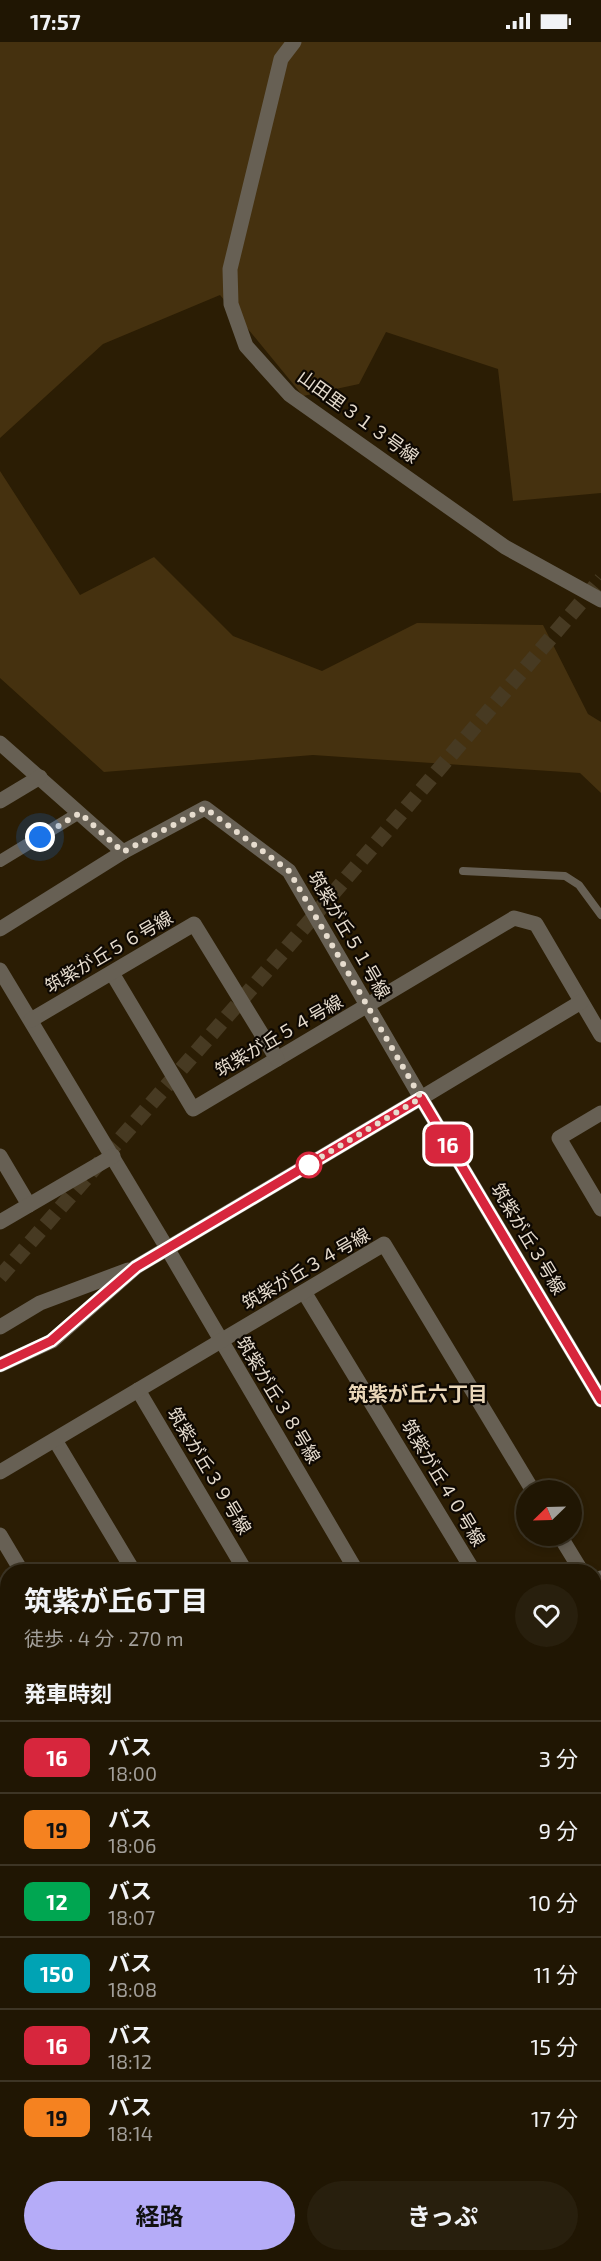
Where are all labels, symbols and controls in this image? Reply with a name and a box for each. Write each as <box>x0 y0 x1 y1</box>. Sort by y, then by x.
text: 17:57 <box>30 8 81 34</box>
street label: 山田里３１３号線 <box>294 365 423 467</box>
your location <box>25 822 55 852</box>
street label: 筑紫が丘５１号線 <box>304 867 395 1002</box>
street label: 筑紫が丘５６号線 <box>41 906 176 997</box>
street label: 筑紫が丘５４号線 <box>211 990 346 1081</box>
line badge: 16 <box>421 1124 475 1164</box>
text: 16 <box>437 1132 459 1157</box>
unlabelled marker <box>296 1152 322 1178</box>
street label: 筑紫が丘３号線 <box>487 1179 571 1298</box>
street label: 筑紫が丘３４号線 <box>238 1223 373 1314</box>
street label: 筑紫が丘３８号線 <box>232 1332 325 1467</box>
district label: 筑紫が丘六丁目 <box>348 1381 488 1405</box>
street label: 筑紫が丘３９号線 <box>163 1403 256 1538</box>
street label: 筑紫が丘４０号線 <box>397 1415 490 1550</box>
north arrow <box>516 1480 582 1546</box>
map controls <box>516 1480 582 1546</box>
text: 筑紫が丘6丁目 <box>24 1583 209 1617</box>
button: heart <box>515 1584 578 1647</box>
text: 徒歩 · 4 分 · 270 m <box>24 1626 184 1650</box>
text: 発車時刻 <box>24 1680 112 1706</box>
text: バス <box>108 1733 152 1759</box>
text: 16 <box>46 1745 68 1770</box>
text: 3 分 <box>539 1745 578 1771</box>
text: 18:00 <box>108 1761 157 1785</box>
text: バス <box>108 1805 152 1831</box>
text: 19 <box>46 1817 68 1842</box>
text: 9 分 <box>539 1817 578 1843</box>
text: 18:06 <box>108 1833 156 1857</box>
text: バス <box>108 1877 152 1903</box>
text: 12 <box>46 1889 68 1914</box>
text: 10 分 <box>529 1889 578 1915</box>
text: 18:07 <box>108 1905 155 1929</box>
text: バス <box>108 1949 152 1975</box>
text: 150 <box>40 1961 74 1986</box>
text: 11 分 <box>534 1961 578 1987</box>
text: 18:08 <box>108 1977 157 2001</box>
text: バス <box>108 2021 152 2047</box>
text: 16 <box>46 2033 68 2058</box>
text: 15 分 <box>531 2033 578 2059</box>
text: 18:12 <box>108 2049 152 2073</box>
text: バス <box>108 2093 152 2119</box>
text: 19 <box>46 2105 68 2130</box>
text: 17 分 <box>531 2105 578 2131</box>
text: 18:14 <box>108 2121 153 2145</box>
button: 経路 <box>24 2181 295 2250</box>
button: きっぷ <box>307 2181 578 2250</box>

